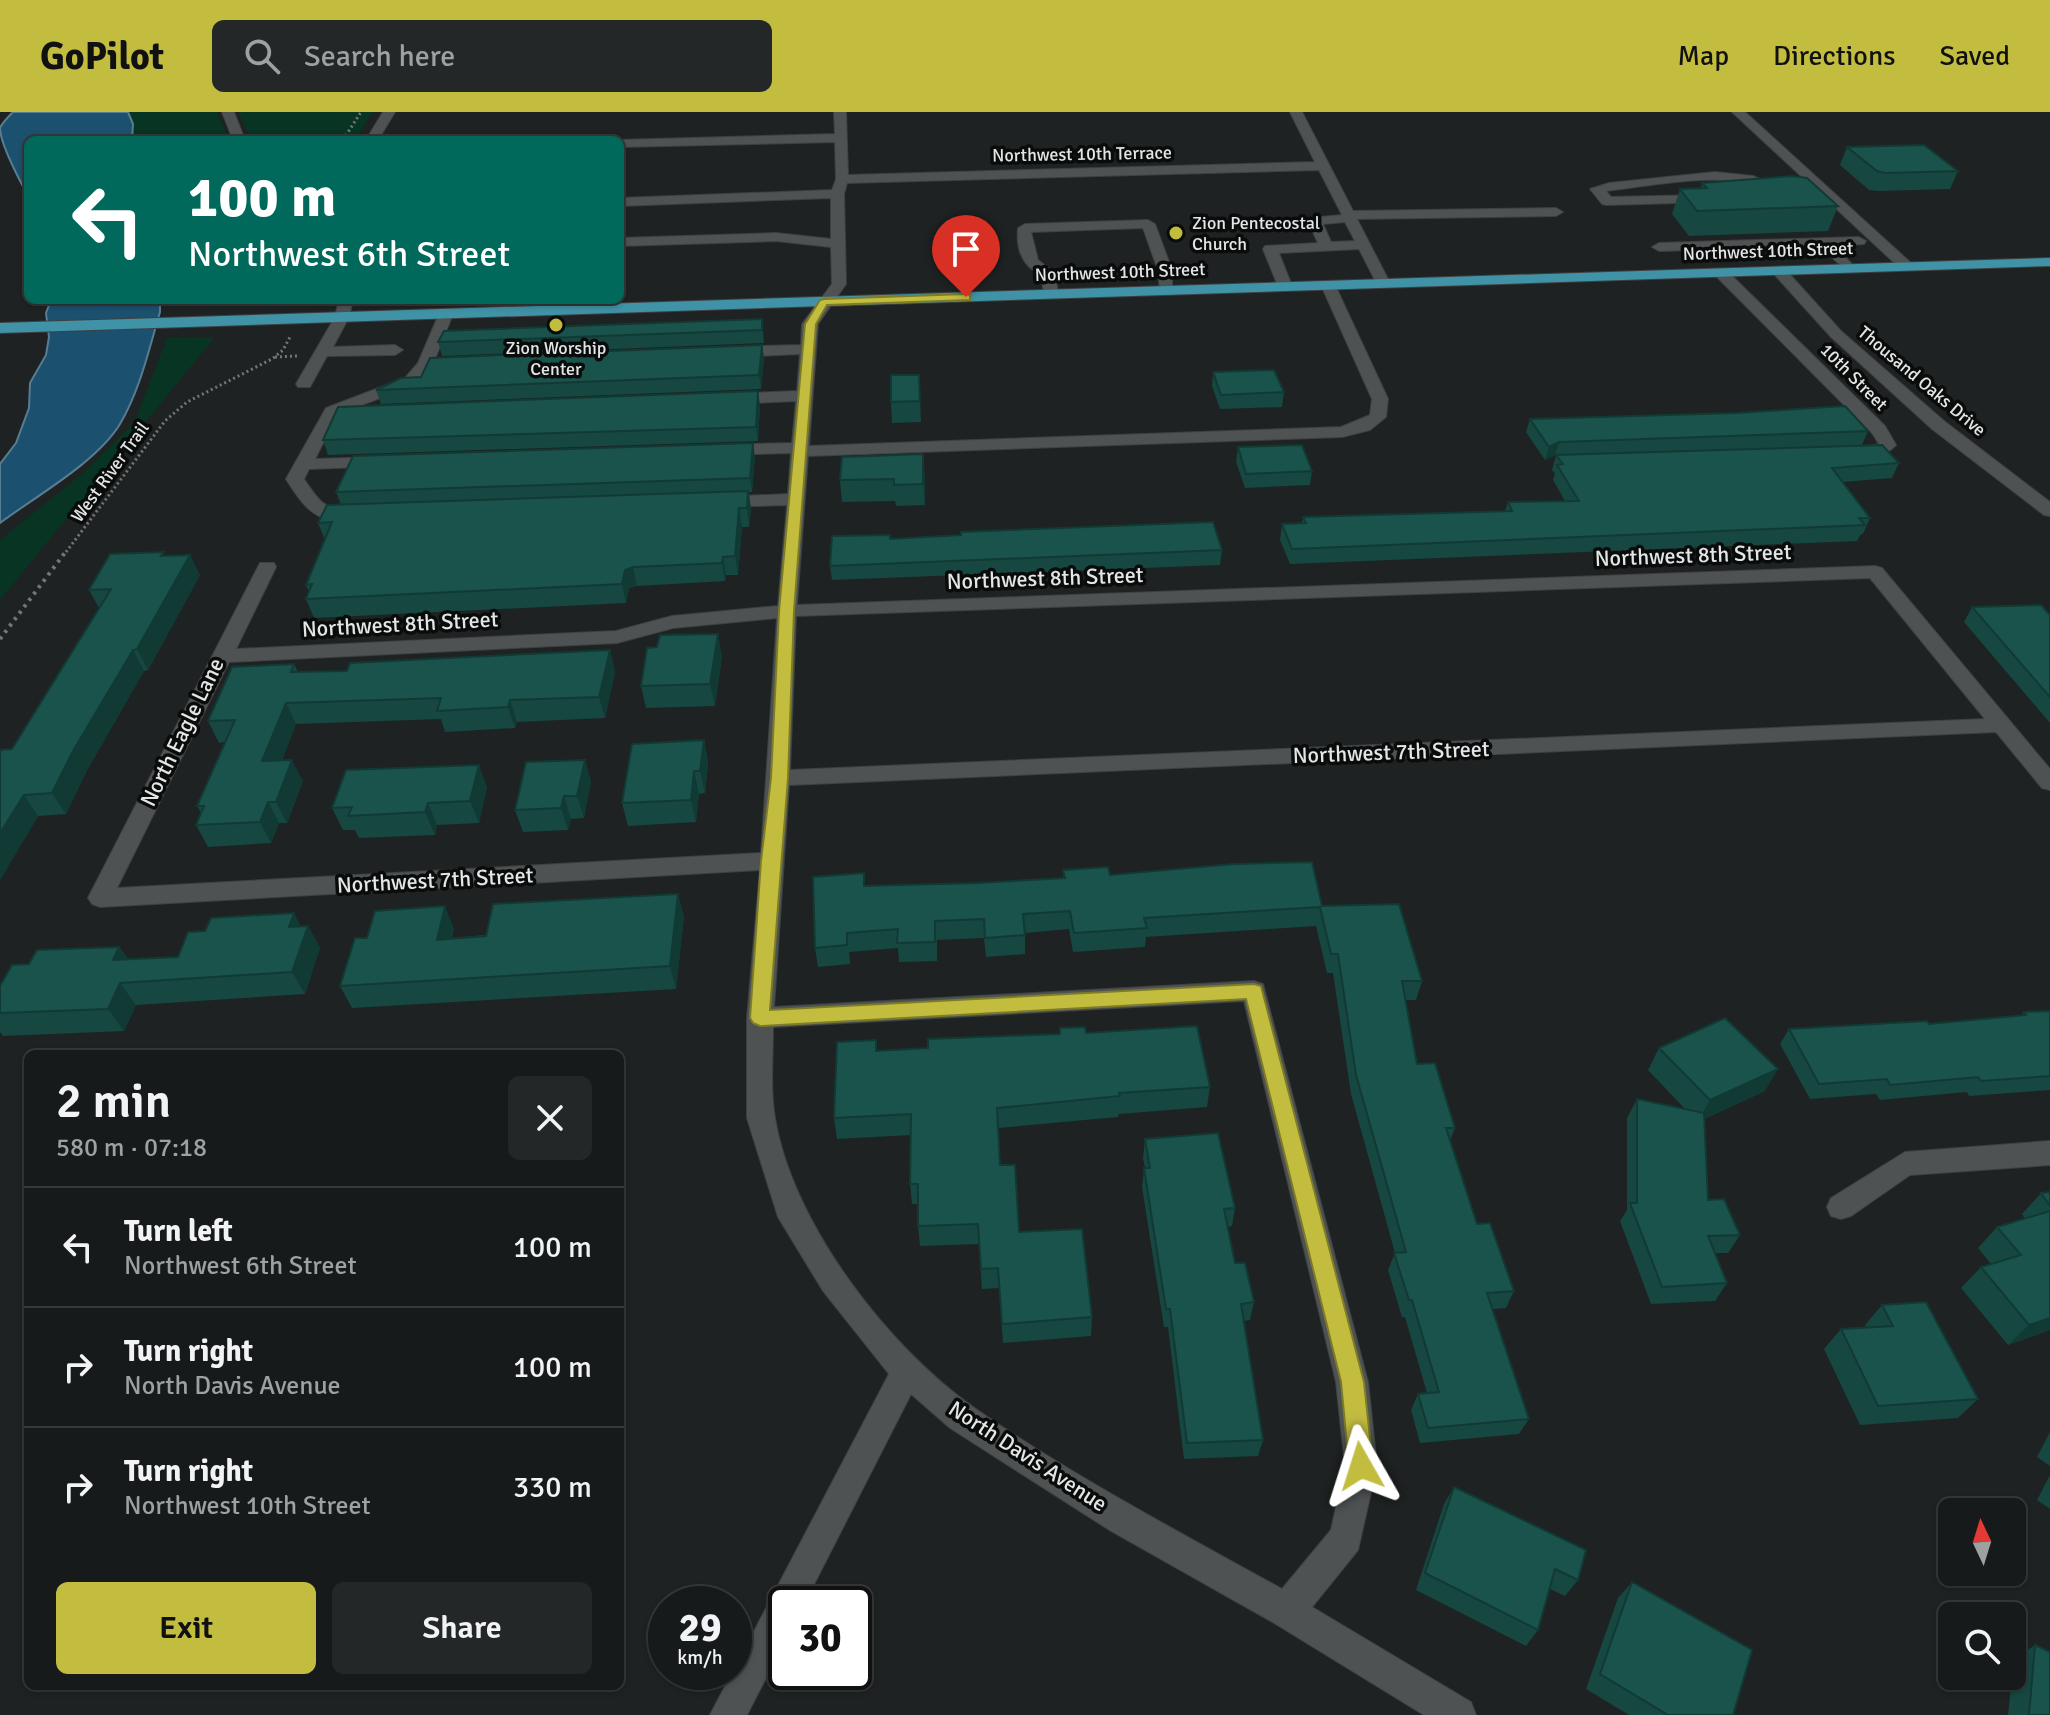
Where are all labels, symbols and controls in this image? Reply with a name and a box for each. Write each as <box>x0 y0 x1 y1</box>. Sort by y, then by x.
search box <box>212 20 772 92</box>
text: GoPilot <box>40 33 164 80</box>
icon: search <box>240 34 284 78</box>
text: Search here <box>304 38 455 75</box>
text: Map <box>1677 39 1729 73</box>
text: Directions <box>1773 39 1895 73</box>
text: Saved <box>1939 39 2010 73</box>
street label: Northwest 10th Terrace <box>992 141 1172 167</box>
text: 100 m <box>188 163 336 232</box>
icon: left <box>56 168 160 272</box>
place label: Zion Pentecostal Church <box>1192 212 1320 255</box>
pin <box>932 215 1000 297</box>
marker: Zion Pentecostal Church <box>1167 224 1185 242</box>
icon: arrive <box>944 227 988 271</box>
text: Northwest 6th Street <box>188 232 510 277</box>
street label: Northwest 10th Street <box>1682 237 1854 265</box>
street label: Northwest 10th Street <box>1034 258 1206 286</box>
marker: Zion Worship Center <box>547 316 565 334</box>
street label: Thousand Oaks Drive <box>1854 321 1990 441</box>
place label: Zion Worship Center <box>506 337 606 380</box>
street label: 10th Street <box>1816 339 1892 415</box>
street label: West River Trail <box>66 418 154 526</box>
street label: Northwest 8th Street <box>1594 538 1792 572</box>
street label: Northwest 8th Street <box>946 561 1144 595</box>
street label: Northwest 8th Street <box>301 605 499 643</box>
street label: North Eagle Lane <box>134 653 230 811</box>
street label: Northwest 7th Street <box>1292 735 1490 769</box>
street label: Northwest 7th Street <box>336 861 534 899</box>
text: 2 min <box>56 1072 171 1131</box>
button: close <box>508 1076 592 1160</box>
text: 580 m · 07:18 <box>56 1132 207 1164</box>
text: Turn left <box>124 1213 233 1250</box>
icon: left <box>56 1225 100 1269</box>
text: 100 m <box>513 1229 592 1266</box>
text: Northwest 6th Street <box>124 1250 357 1282</box>
text: Turn right <box>124 1333 253 1370</box>
icon: right <box>56 1345 100 1389</box>
text: 100 m <box>513 1349 592 1386</box>
text: North Davis Avenue <box>124 1370 341 1402</box>
street label: North Davis Avenue <box>944 1395 1112 1517</box>
position arrow <box>1319 1424 1403 1508</box>
text: Turn right <box>124 1453 253 1490</box>
icon: right <box>56 1465 100 1509</box>
text: 330 m <box>513 1469 592 1506</box>
text: Northwest 10th Street <box>124 1490 371 1522</box>
north arrow <box>1938 1498 2026 1586</box>
map controls <box>1938 1498 2026 1690</box>
button: Exit <box>56 1582 316 1674</box>
button: Share <box>332 1582 592 1674</box>
speed limit sign: 30 <box>768 1586 872 1690</box>
button: search <box>1938 1602 2026 1690</box>
text: 29 <box>678 1603 722 1653</box>
text: km/h <box>677 1645 723 1670</box>

